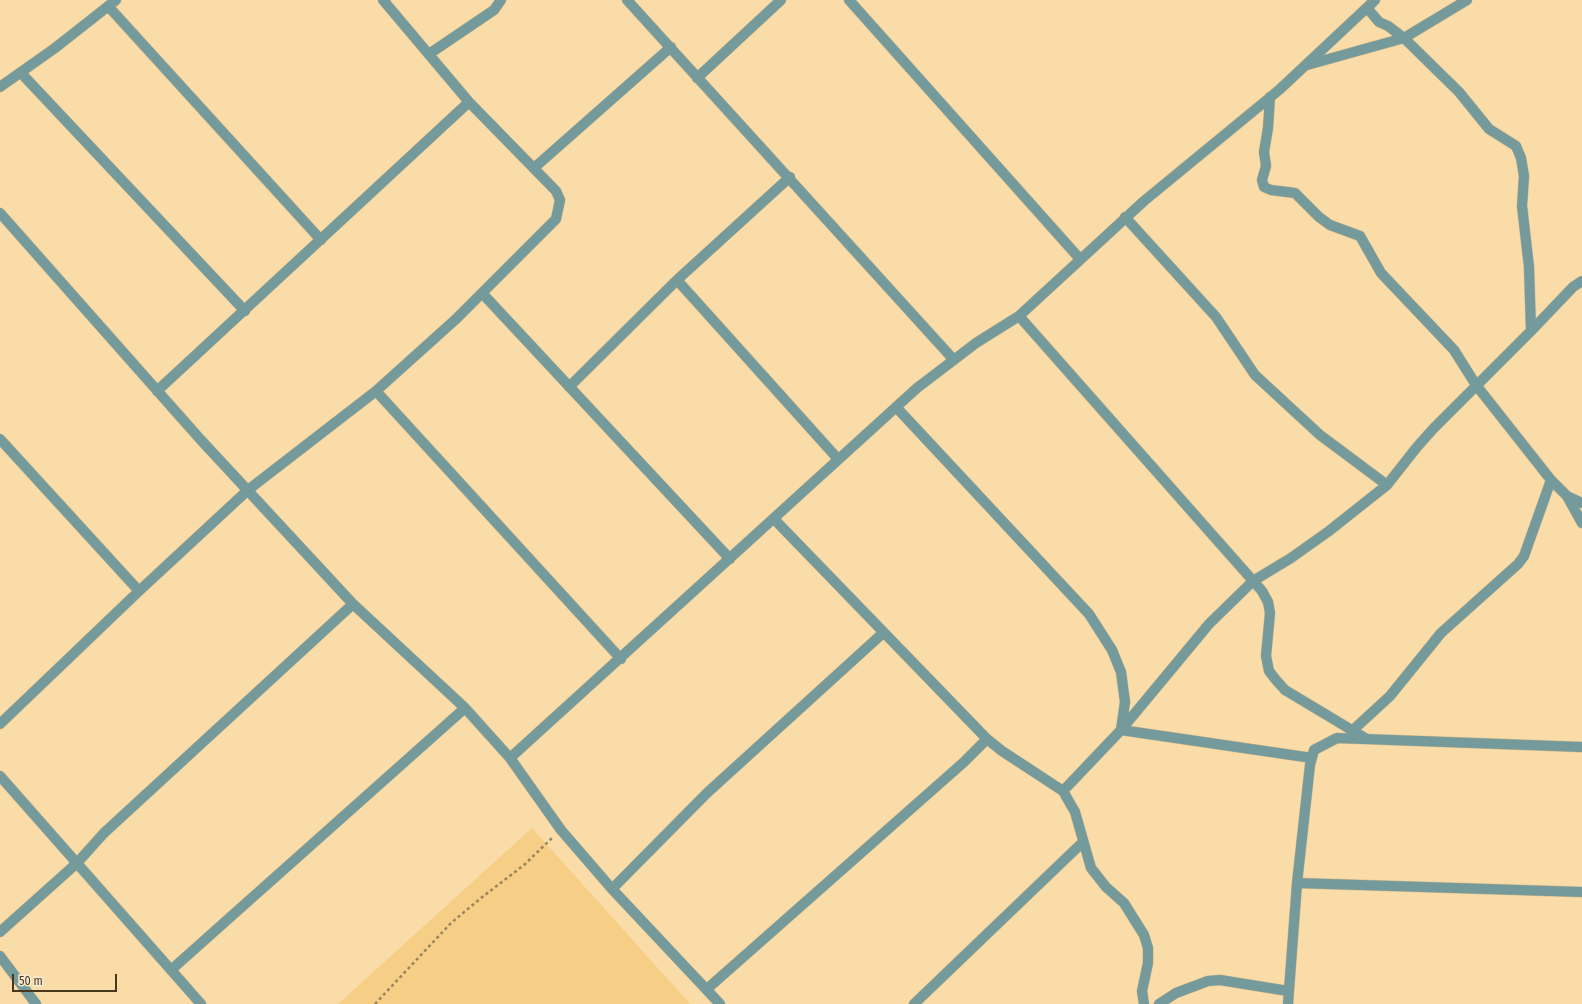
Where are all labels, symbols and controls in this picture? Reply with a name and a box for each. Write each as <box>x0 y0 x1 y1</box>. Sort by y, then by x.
scale bar <box>14 966 119 992</box>
text: 50 m <box>19 974 43 988</box>

